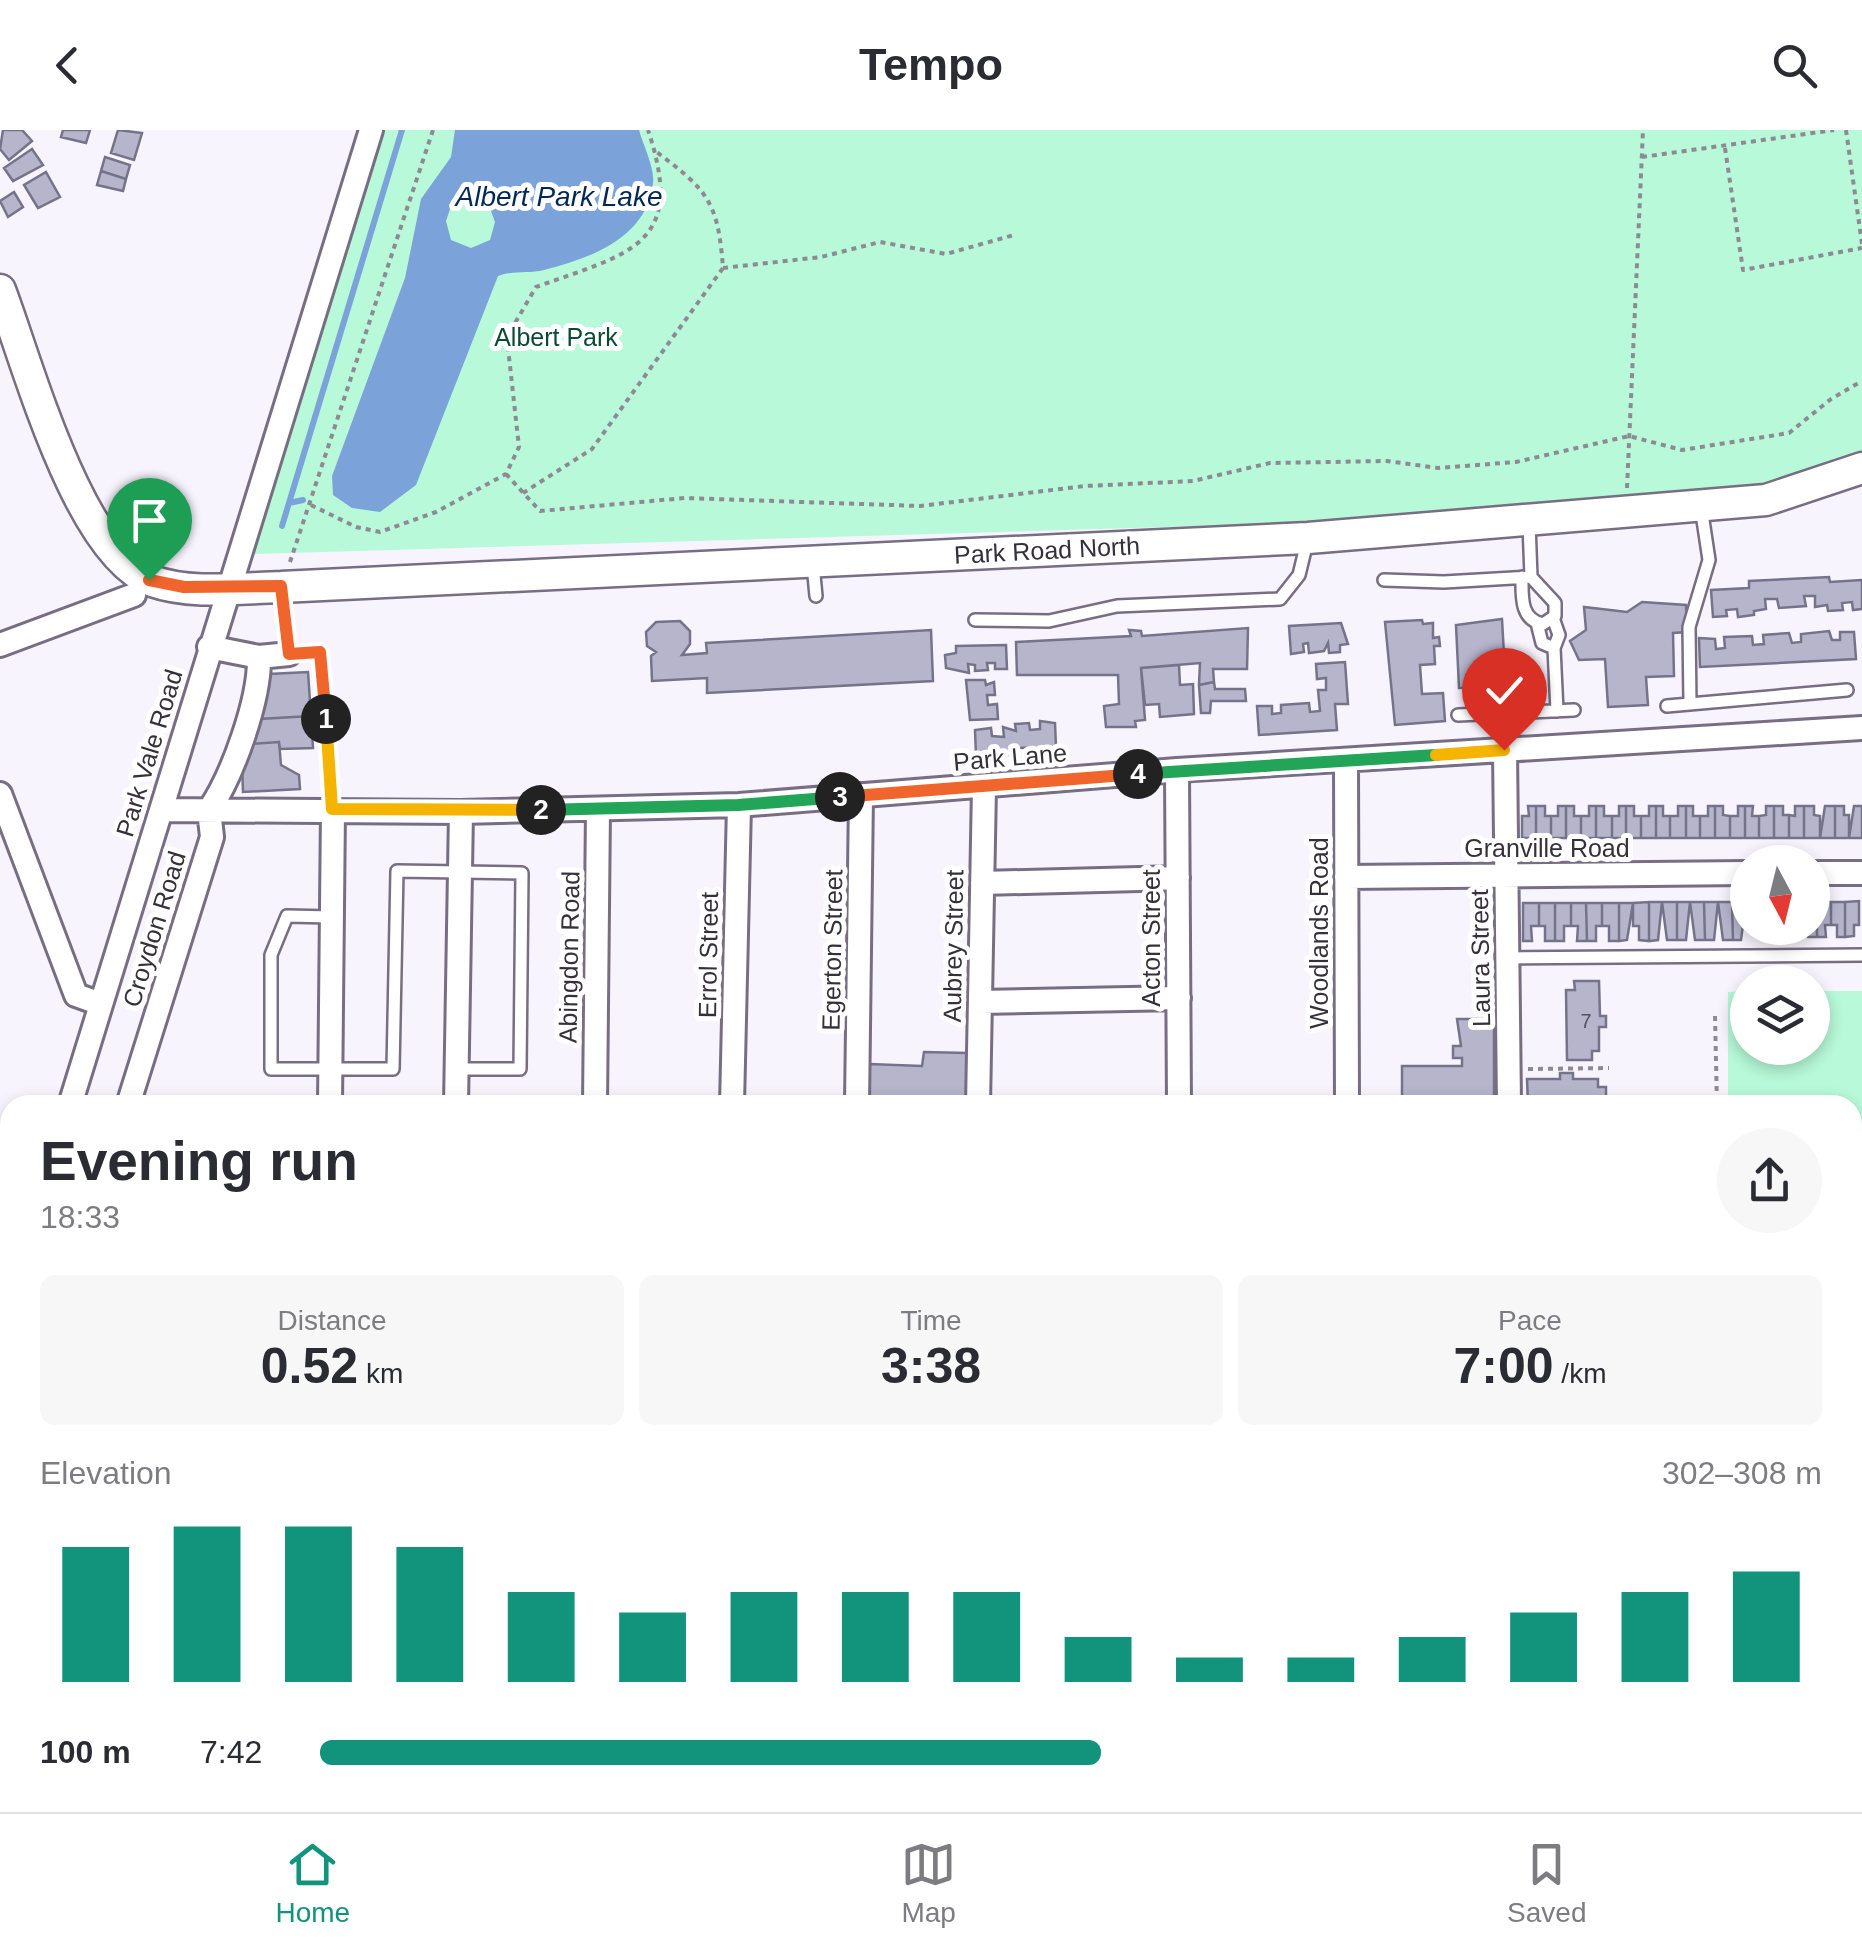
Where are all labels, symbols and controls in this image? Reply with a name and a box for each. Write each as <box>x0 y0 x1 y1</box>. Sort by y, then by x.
icon: back <box>40 38 95 93</box>
icon: search <box>1767 38 1822 93</box>
text: Tempo <box>859 39 1003 90</box>
water label: Albert Park Lake <box>454 181 663 212</box>
park label: Albert Park <box>494 323 618 351</box>
pin <box>107 478 192 581</box>
icon: arrive <box>122 493 177 548</box>
street label: Park Road North <box>953 531 1141 569</box>
pin <box>1462 648 1547 751</box>
icon: check <box>1477 663 1532 718</box>
street label: Park Vale Road <box>110 666 188 840</box>
pin: 1 <box>301 694 351 744</box>
text: 1 <box>318 703 334 734</box>
street label: Park Lane <box>952 738 1068 776</box>
pin: 4 <box>1113 749 1163 799</box>
text: 4 <box>1130 758 1146 789</box>
pin: 3 <box>815 772 865 822</box>
text: 3 <box>832 781 848 812</box>
pin: 2 <box>516 785 566 835</box>
text: 2 <box>533 794 549 825</box>
street label: Granville Road <box>1464 834 1630 862</box>
street label: Woodlands Road <box>1305 837 1333 1029</box>
north arrow <box>1730 845 1830 945</box>
map controls <box>1730 845 1830 1065</box>
street label: Croydon Road <box>117 848 191 1010</box>
street label: Egerton Street <box>817 869 847 1031</box>
street label: Aubrey Street <box>938 869 968 1023</box>
street label: Acton Street <box>1137 869 1165 1007</box>
street label: Abingdon Road <box>553 871 585 1043</box>
street label: Laura Street <box>1465 889 1495 1027</box>
street label: Errol Street <box>693 892 723 1018</box>
button: layers <box>1730 965 1830 1065</box>
house number: 7 <box>1580 1010 1592 1032</box>
button: share <box>1717 1128 1822 1233</box>
text: Evening run <box>40 1130 358 1192</box>
text: 18:33 <box>40 1199 120 1235</box>
text: Distance <box>278 1305 386 1336</box>
text: Time <box>900 1305 962 1336</box>
text: Pace <box>1498 1305 1562 1336</box>
text: 0.52 <box>261 1338 358 1394</box>
text: 3:38 <box>881 1338 981 1394</box>
text: 7:00 <box>1454 1338 1554 1394</box>
text: km <box>358 1358 403 1389</box>
text: /km <box>1554 1358 1606 1389</box>
text: Elevation <box>40 1455 172 1491</box>
text: 302–308 m <box>1662 1455 1822 1491</box>
text: 100 m <box>40 1734 131 1770</box>
text: 7:42 <box>200 1734 262 1770</box>
tab: Home <box>275 1837 350 1929</box>
tab: Map <box>901 1837 956 1929</box>
tab: Saved <box>1507 1837 1586 1929</box>

